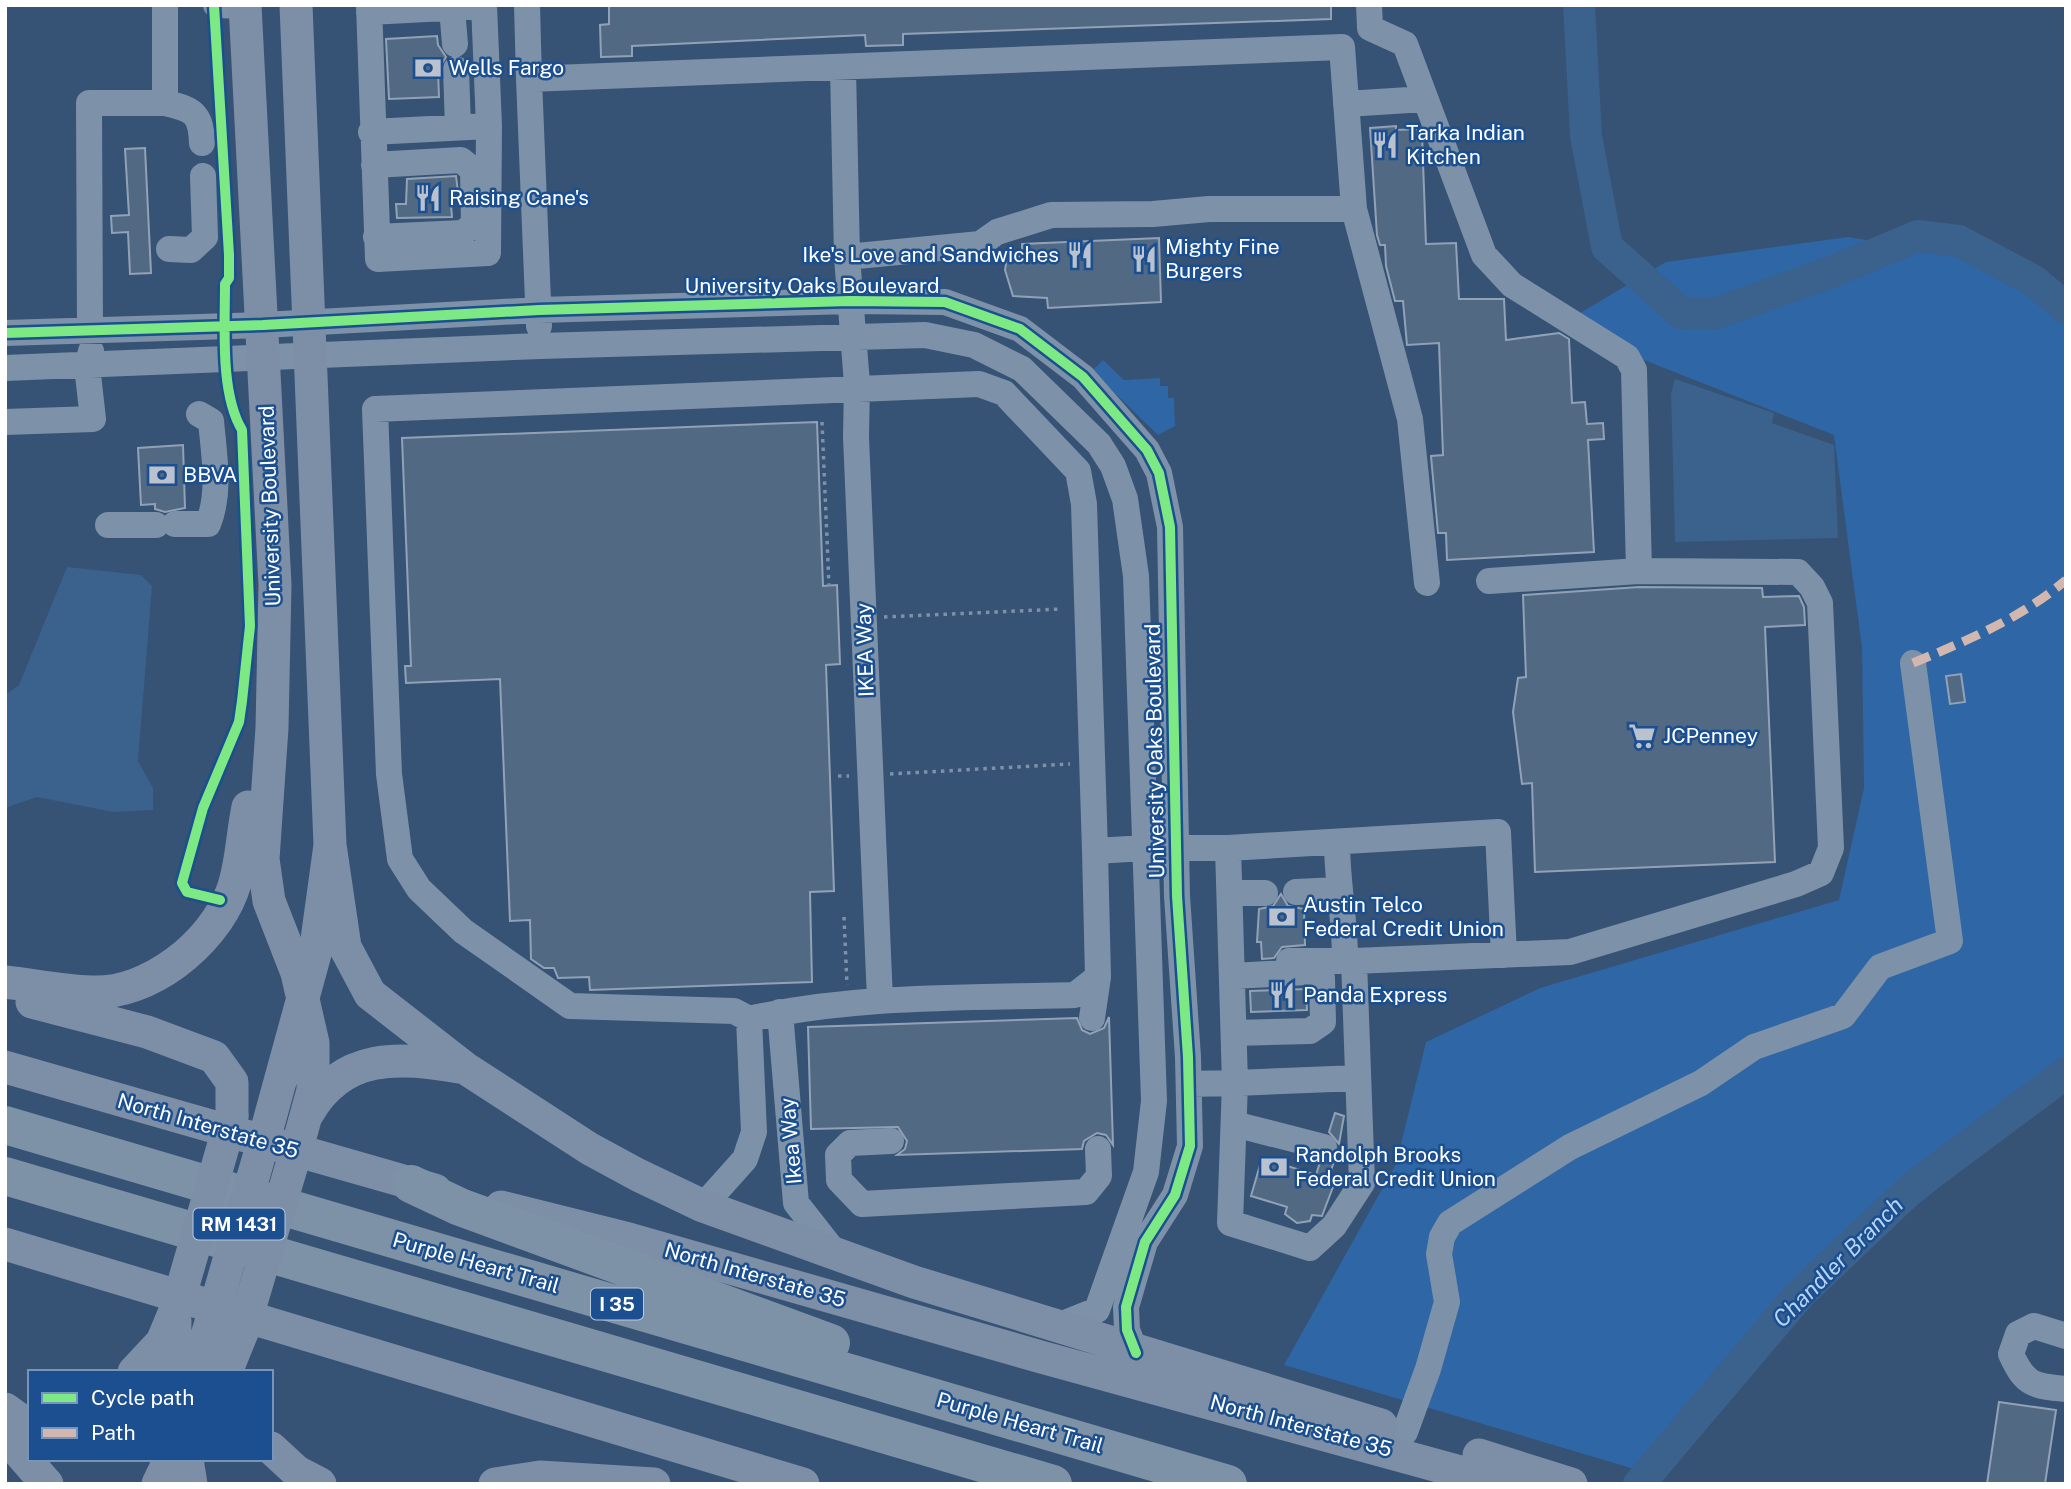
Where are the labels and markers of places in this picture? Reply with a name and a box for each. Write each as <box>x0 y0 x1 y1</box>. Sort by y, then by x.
bank icon: Wells Fargo <box>413 53 443 83</box>
place label: Wells Fargo <box>449 55 564 80</box>
place label: Tarka Indian Kitchen <box>1406 120 1525 169</box>
restaurant icon: Tarka Indian Kitchen <box>1370 130 1400 160</box>
restaurant icon: Raising Cane's <box>413 183 443 213</box>
place label: Raising Cane's <box>449 185 589 210</box>
place label: Mighty Fine Burgers <box>1165 234 1280 283</box>
restaurant icon: Ike's Love and Sandwiches <box>1065 240 1095 270</box>
place label: Ike's Love and Sandwiches <box>802 242 1059 267</box>
restaurant icon: Mighty Fine Burgers <box>1129 244 1159 274</box>
bank icon: BBVA <box>147 460 177 490</box>
place label: BBVA <box>183 462 238 487</box>
supermarket icon: JCPenney <box>1627 721 1657 751</box>
place label: JCPenney <box>1663 723 1758 748</box>
place label: Austin Telco Federal Credit Union <box>1303 892 1504 941</box>
bank icon: Austin Telco Federal Credit Union <box>1267 902 1297 932</box>
restaurant icon: Panda Express <box>1267 980 1297 1010</box>
place label: Panda Express <box>1303 982 1447 1007</box>
place label: Randolph Brooks Federal Credit Union <box>1295 1142 1496 1191</box>
bank icon: Randolph Brooks Federal Credit Union <box>1259 1152 1289 1182</box>

